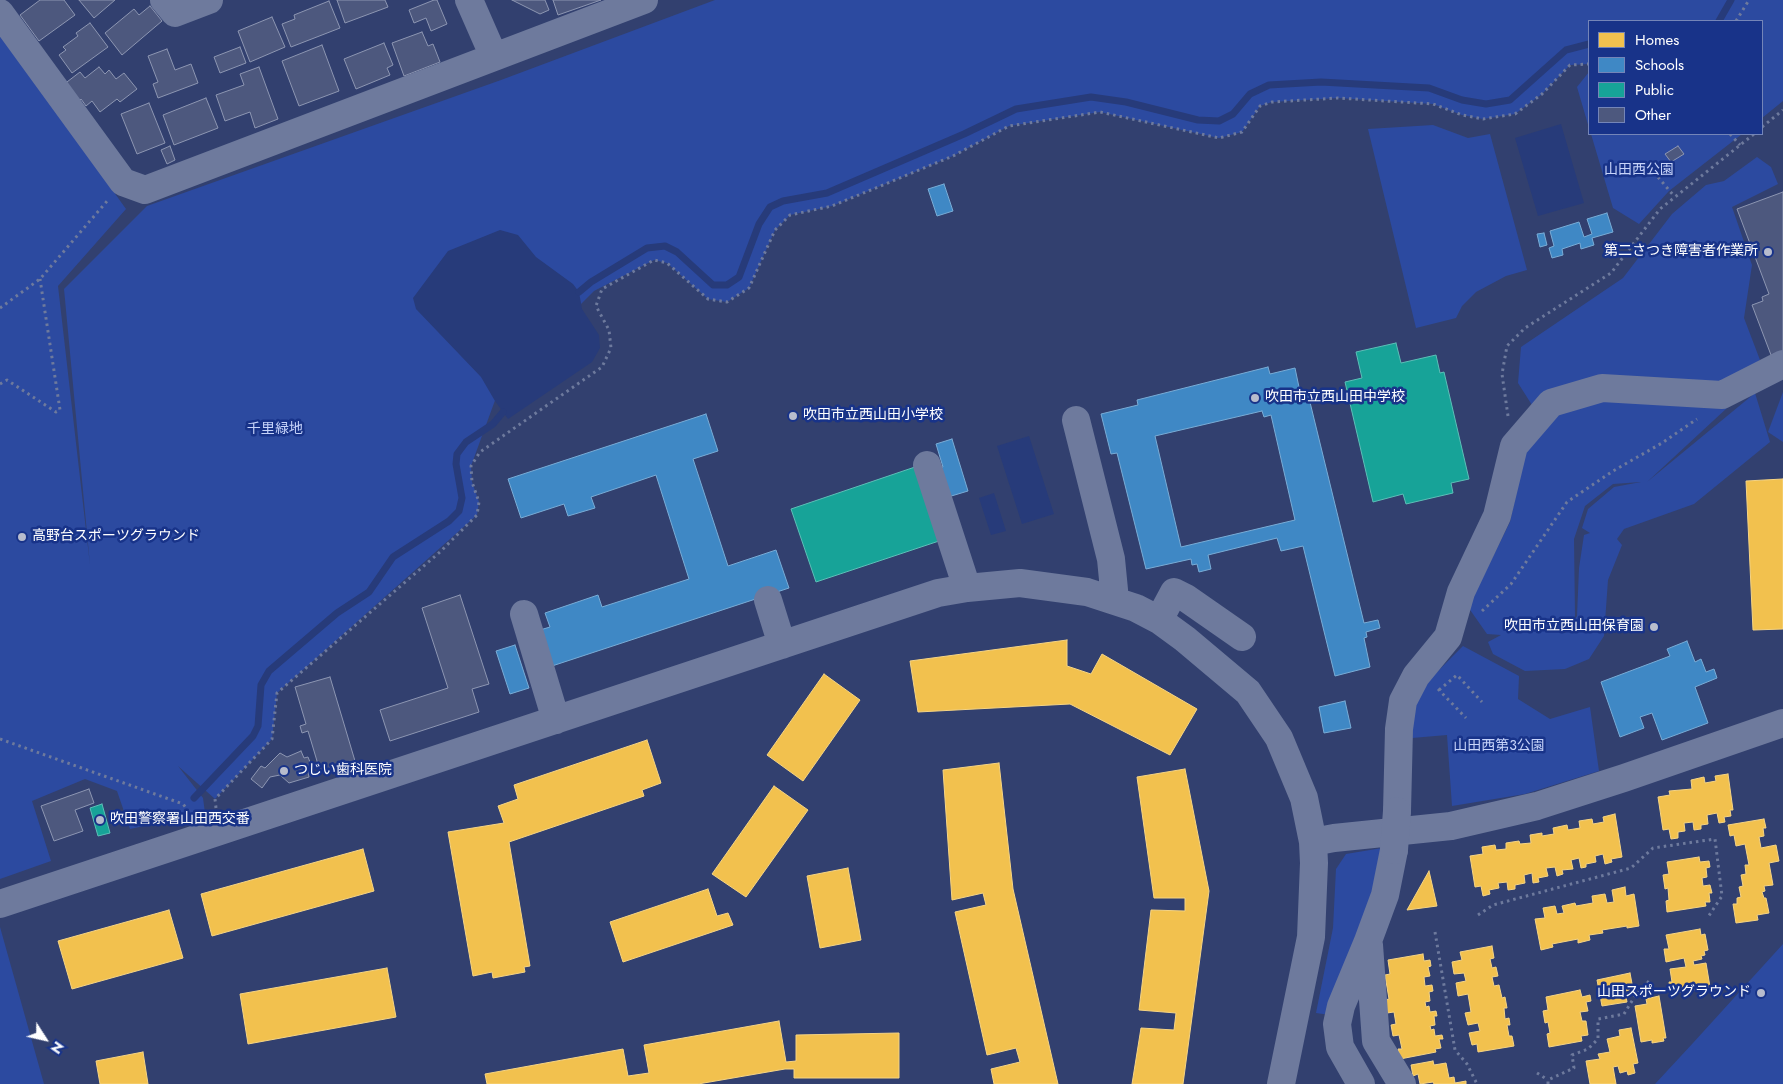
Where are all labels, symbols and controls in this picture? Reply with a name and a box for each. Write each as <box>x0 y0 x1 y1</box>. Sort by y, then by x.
legend <box>1588 20 1763 135</box>
text: Homes <box>1635 29 1679 51</box>
text: Schools <box>1635 54 1684 76</box>
text: Public <box>1635 79 1674 101</box>
text: Other <box>1635 104 1671 126</box>
park label: 山田西公園 <box>1604 163 1674 179</box>
place label: 第二さつき障害者作業所 <box>1604 244 1758 260</box>
marker: 第二さつき障害者作業所 <box>1762 246 1774 258</box>
place label: 吹田市立西山田中学校 <box>1265 390 1405 406</box>
marker: 吹田市立西山田中学校 <box>1249 392 1261 404</box>
place label: 吹田市立西山田小学校 <box>803 408 943 424</box>
marker: 吹田市立西山田小学校 <box>787 410 799 422</box>
park label: 千里緑地 <box>247 422 303 438</box>
place label: 高野台スポーツグラウンド <box>32 529 200 545</box>
marker: 高野台スポーツグラウンド <box>16 531 28 543</box>
place label: 吹田市立西山田保育園 <box>1504 619 1644 635</box>
marker: 吹田市立西山田保育園 <box>1648 621 1660 633</box>
park label: 山田西第3公園 <box>1453 739 1545 755</box>
place label: つじい歯科医院 <box>294 763 392 779</box>
marker: つじい歯科医院 <box>278 765 290 777</box>
place label: 吹田警察署山田西交番 <box>110 812 250 828</box>
marker: 吹田警察署山田西交番 <box>94 814 106 826</box>
place label: 山田スポーツグラウンド <box>1597 985 1751 1001</box>
marker: 山田スポーツグラウンド <box>1755 987 1767 999</box>
north arrow <box>20 1014 70 1064</box>
text: N <box>46 1037 69 1058</box>

